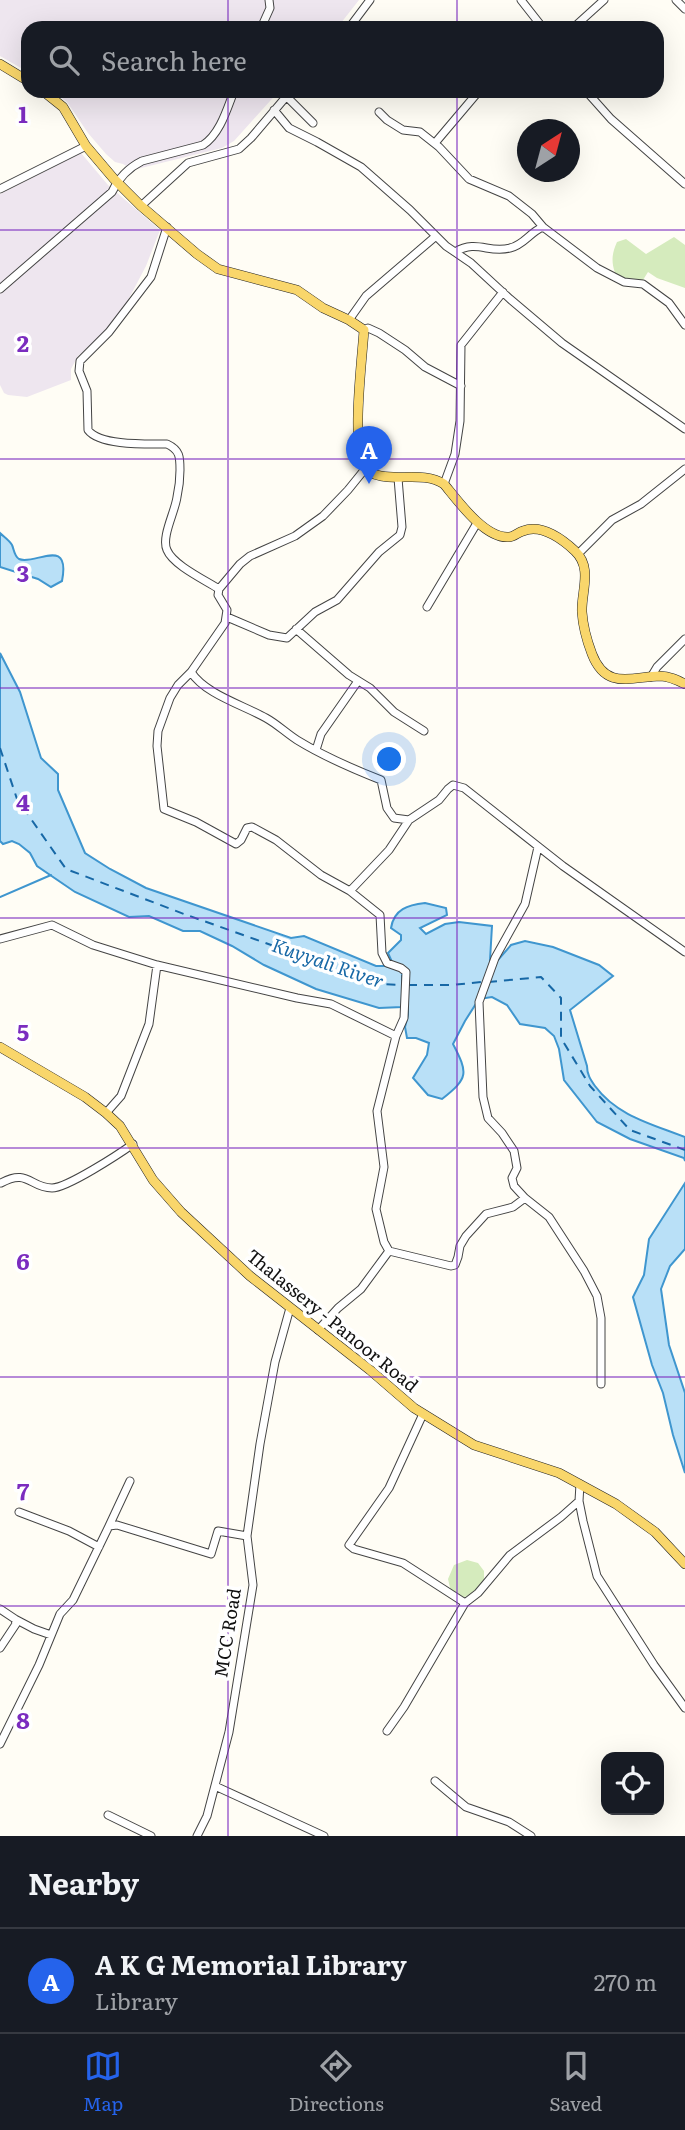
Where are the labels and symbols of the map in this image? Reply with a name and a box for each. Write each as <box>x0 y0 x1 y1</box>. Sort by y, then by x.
text: 1 <box>18 96 28 130</box>
north arrow <box>517 119 580 182</box>
text: 2 <box>17 325 29 359</box>
pin: A <box>346 426 392 484</box>
text: 3 <box>17 555 29 589</box>
your location <box>372 742 406 776</box>
text: 4 <box>16 784 30 818</box>
water label: Kuyyali River <box>269 930 388 994</box>
text: 5 <box>17 1014 29 1048</box>
street label: Thalassery - Panoor Road <box>241 1242 425 1398</box>
text: 6 <box>16 1243 30 1277</box>
text: 7 <box>17 1473 30 1507</box>
street label: MCC Road <box>206 1586 247 1679</box>
text: 8 <box>16 1702 30 1736</box>

